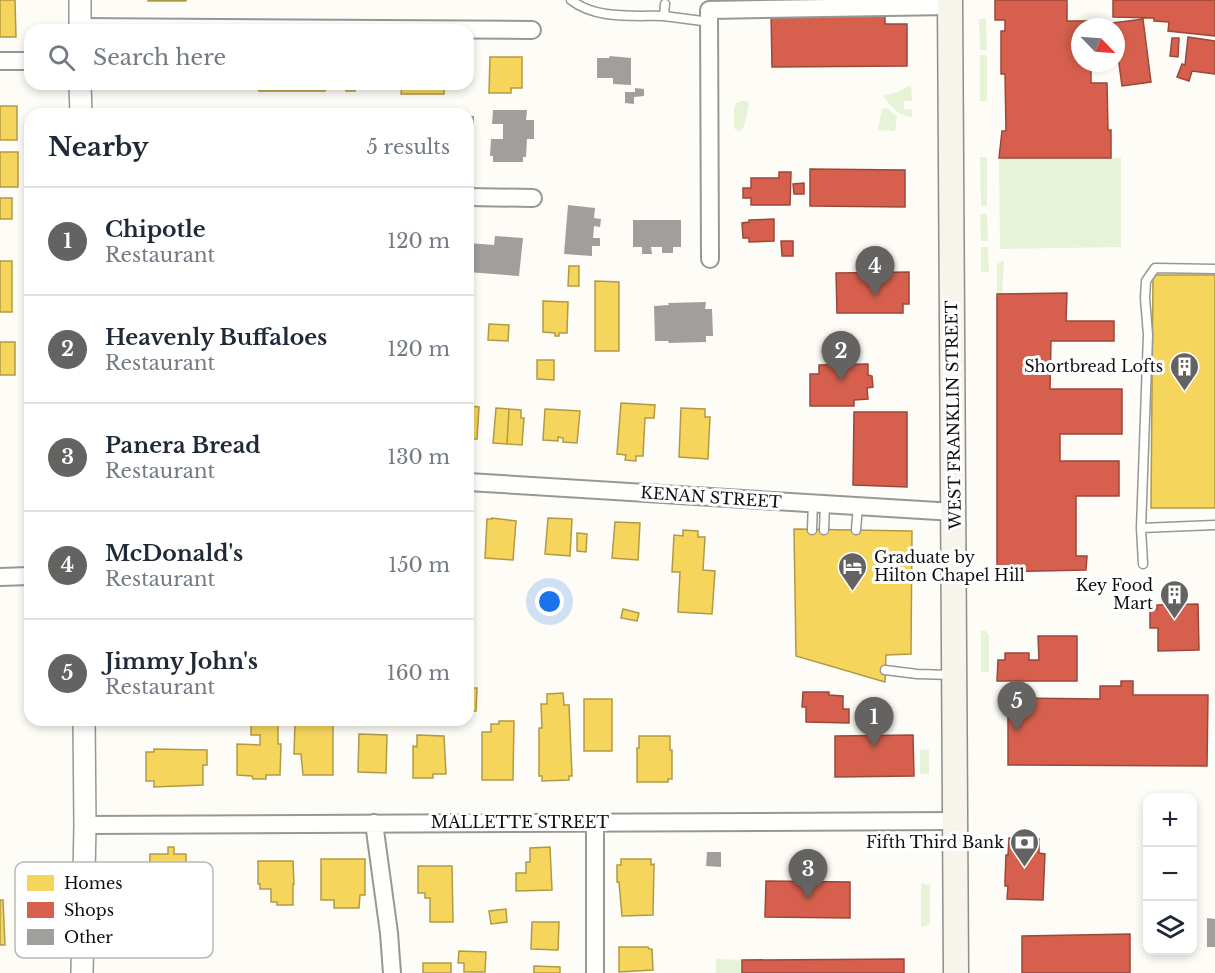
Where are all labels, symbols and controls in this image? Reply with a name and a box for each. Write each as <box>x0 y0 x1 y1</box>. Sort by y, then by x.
north arrow <box>1071 18 1125 72</box>
search box <box>24 24 474 90</box>
icon: search <box>45 41 78 74</box>
text: Search here <box>93 44 226 71</box>
text: Nearby <box>48 131 149 163</box>
text: 5 results <box>367 135 450 159</box>
text: Chipotle <box>105 216 206 243</box>
text: 1 <box>63 229 72 253</box>
text: 120 m <box>387 229 450 253</box>
text: Restaurant <box>105 243 215 267</box>
pin: 4 <box>856 246 894 296</box>
street label: WEST FRANKLIN STREET <box>941 300 965 531</box>
text: Heavenly Buffaloes <box>105 324 327 351</box>
pin: 2 <box>822 332 860 381</box>
text: 2 <box>61 337 74 361</box>
text: 120 m <box>387 337 450 361</box>
building icon: Shortbread Lofts <box>1168 350 1200 392</box>
text: Restaurant <box>105 351 215 375</box>
place label: Shortbread Lofts <box>1024 356 1163 376</box>
text: Panera Bread <box>105 432 261 459</box>
text: 3 <box>61 445 74 469</box>
text: 130 m <box>387 445 450 469</box>
text: Restaurant <box>105 459 215 483</box>
street label: KENAN STREET <box>640 482 782 512</box>
text: McDonald's <box>105 540 243 567</box>
place label: Graduate by Hilton Chapel Hill <box>874 547 1025 585</box>
hotel icon: Graduate by Hilton Chapel Hill <box>837 550 869 592</box>
text: 4 <box>61 553 74 577</box>
text: 150 m <box>388 553 450 577</box>
text: Restaurant <box>105 567 215 591</box>
place label: Key Food Mart <box>1076 575 1153 613</box>
building icon: Key Food Mart <box>1158 578 1190 620</box>
your location <box>535 587 564 616</box>
text: Jimmy John's <box>105 648 258 675</box>
text: 5 <box>62 661 73 685</box>
text: 160 m <box>387 661 450 685</box>
text: Restaurant <box>105 675 215 699</box>
pin: 5 <box>998 682 1036 731</box>
pin: 1 <box>854 698 894 747</box>
map controls <box>1143 793 1197 955</box>
button: + <box>1143 793 1197 847</box>
street label: MALLETTE STREET <box>431 812 609 832</box>
bank icon: Fifth Third Bank <box>1009 826 1041 868</box>
place label: Fifth Third Bank <box>866 832 1004 852</box>
button: − <box>1143 847 1197 901</box>
pin: 3 <box>788 850 828 899</box>
legend <box>15 862 213 958</box>
text: Homes <box>64 873 122 893</box>
text: Shops <box>64 900 114 920</box>
button: layers <box>1143 901 1197 955</box>
text: Other <box>64 927 113 947</box>

